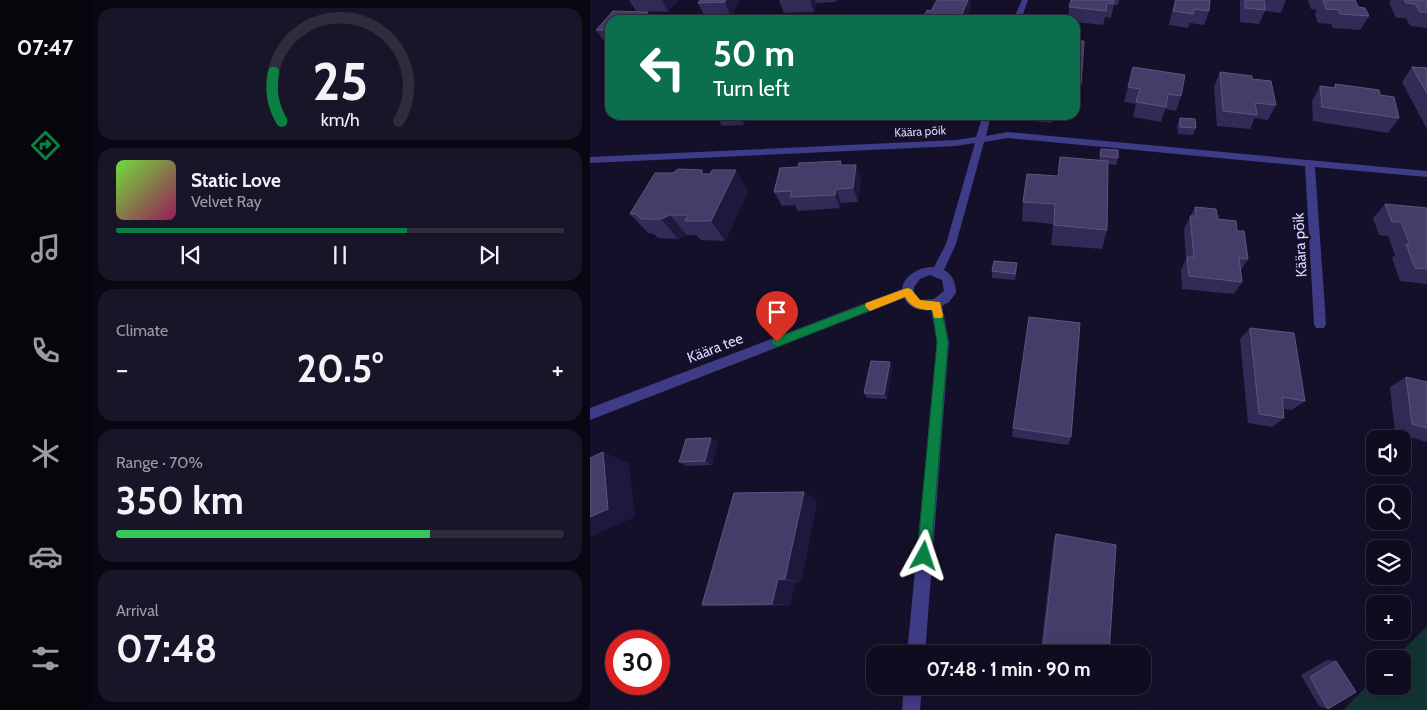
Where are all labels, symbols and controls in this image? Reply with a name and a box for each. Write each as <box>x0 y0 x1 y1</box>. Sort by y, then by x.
text: 50 m <box>713 32 795 75</box>
text: 07:47 <box>17 34 73 61</box>
icon: left <box>630 35 695 100</box>
text: 25 <box>312 50 368 113</box>
text: Turn left <box>713 75 790 102</box>
text: km/h <box>320 109 360 130</box>
street label: Käära põik <box>894 122 947 140</box>
icon: directions <box>28 128 63 163</box>
text: Static Love <box>191 169 281 192</box>
text: Velvet Ray <box>191 192 262 211</box>
street label: Käära põik <box>1289 212 1311 278</box>
icon: music <box>28 231 63 266</box>
icon: previous <box>177 241 205 269</box>
icon: pause <box>326 241 354 269</box>
icon: next <box>475 241 503 269</box>
pin <box>756 291 798 342</box>
icon: arrive <box>763 298 791 326</box>
text: Climate <box>116 321 168 340</box>
street label: Käära tee <box>684 329 746 367</box>
icon: phone <box>28 333 63 368</box>
text: 20.5° <box>297 345 383 392</box>
text: − <box>116 352 128 386</box>
text: + <box>552 352 564 386</box>
map controls <box>1366 430 1411 695</box>
button: sound <box>1366 430 1411 475</box>
icon: climate <box>28 436 63 471</box>
text: Range · 70% <box>116 453 203 472</box>
text: 350 km <box>116 477 244 524</box>
button: search <box>1366 485 1411 530</box>
position arrow <box>897 529 949 581</box>
icon: car <box>28 539 63 574</box>
button: layers <box>1366 540 1411 585</box>
button: + <box>1366 595 1411 640</box>
text: Arrival <box>116 601 159 620</box>
text: 07:48 <box>116 625 217 672</box>
speed limit sign: 30 <box>605 630 670 695</box>
icon: filters <box>28 641 63 676</box>
button: − <box>1366 650 1411 695</box>
text: 07:48 · 1 min · 90 m <box>926 658 1091 681</box>

